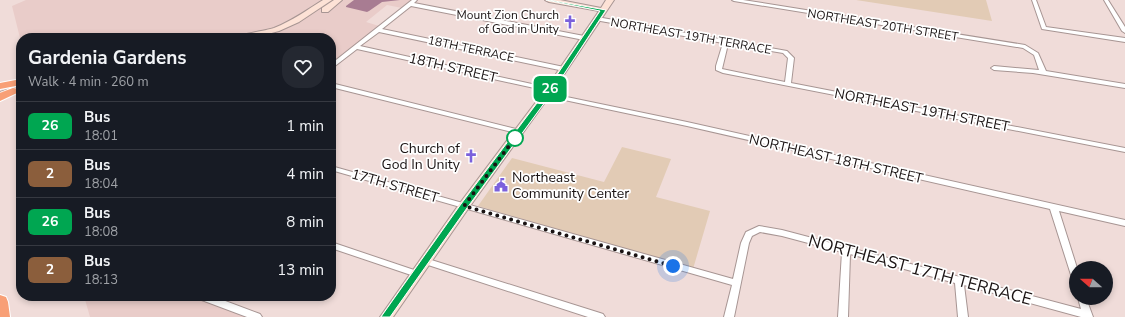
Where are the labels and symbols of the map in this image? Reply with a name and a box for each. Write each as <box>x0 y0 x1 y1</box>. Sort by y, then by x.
street label: NORTHEAST 20TH STREET <box>806 5 960 45</box>
place label: Mount Zion Church of God in Unity <box>457 7 560 37</box>
church icon: Mount Zion Church of God in Unity <box>562 14 578 30</box>
street label: NORTHEAST 19TH TERRACE <box>609 14 773 58</box>
street label: 18TH TERRACE <box>426 32 516 66</box>
street label: 18TH STREET <box>407 49 500 88</box>
line badge: 26 <box>532 76 568 102</box>
street label: NORTHEAST 19TH STREET <box>833 84 1012 136</box>
unlabelled marker <box>506 129 524 147</box>
street label: NORTHEAST 18TH STREET <box>747 130 925 188</box>
place label: Church of God In Unity <box>382 139 461 174</box>
church icon: Church of God In Unity <box>463 148 479 164</box>
street label: 17TH STREET <box>349 164 442 208</box>
place label: Northeast Community Center <box>512 168 629 203</box>
public building icon: Northeast Community Center <box>493 177 509 193</box>
street label: NORTHEAST 17TH TERRACE <box>806 229 1035 311</box>
your location <box>663 256 683 276</box>
north arrow <box>1069 261 1113 305</box>

